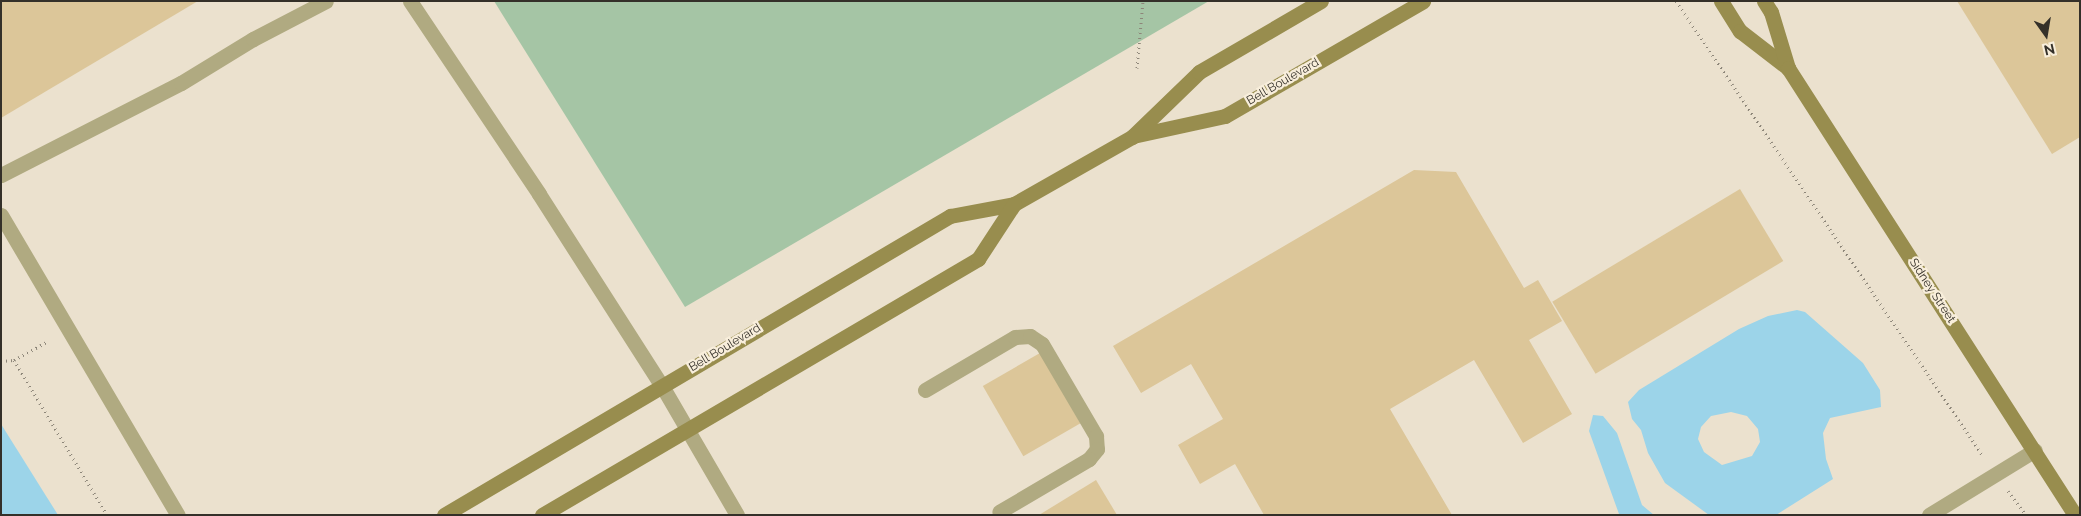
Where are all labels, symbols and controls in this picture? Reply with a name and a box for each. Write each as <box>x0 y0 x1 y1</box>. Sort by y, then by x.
north arrow <box>2021 10 2071 60</box>
text: N <box>2042 41 2056 59</box>
street label: Bell Boulevard <box>1244 55 1322 109</box>
street label: Sidney Street <box>1906 256 1958 326</box>
street label: Bell Boulevard <box>686 321 764 375</box>

